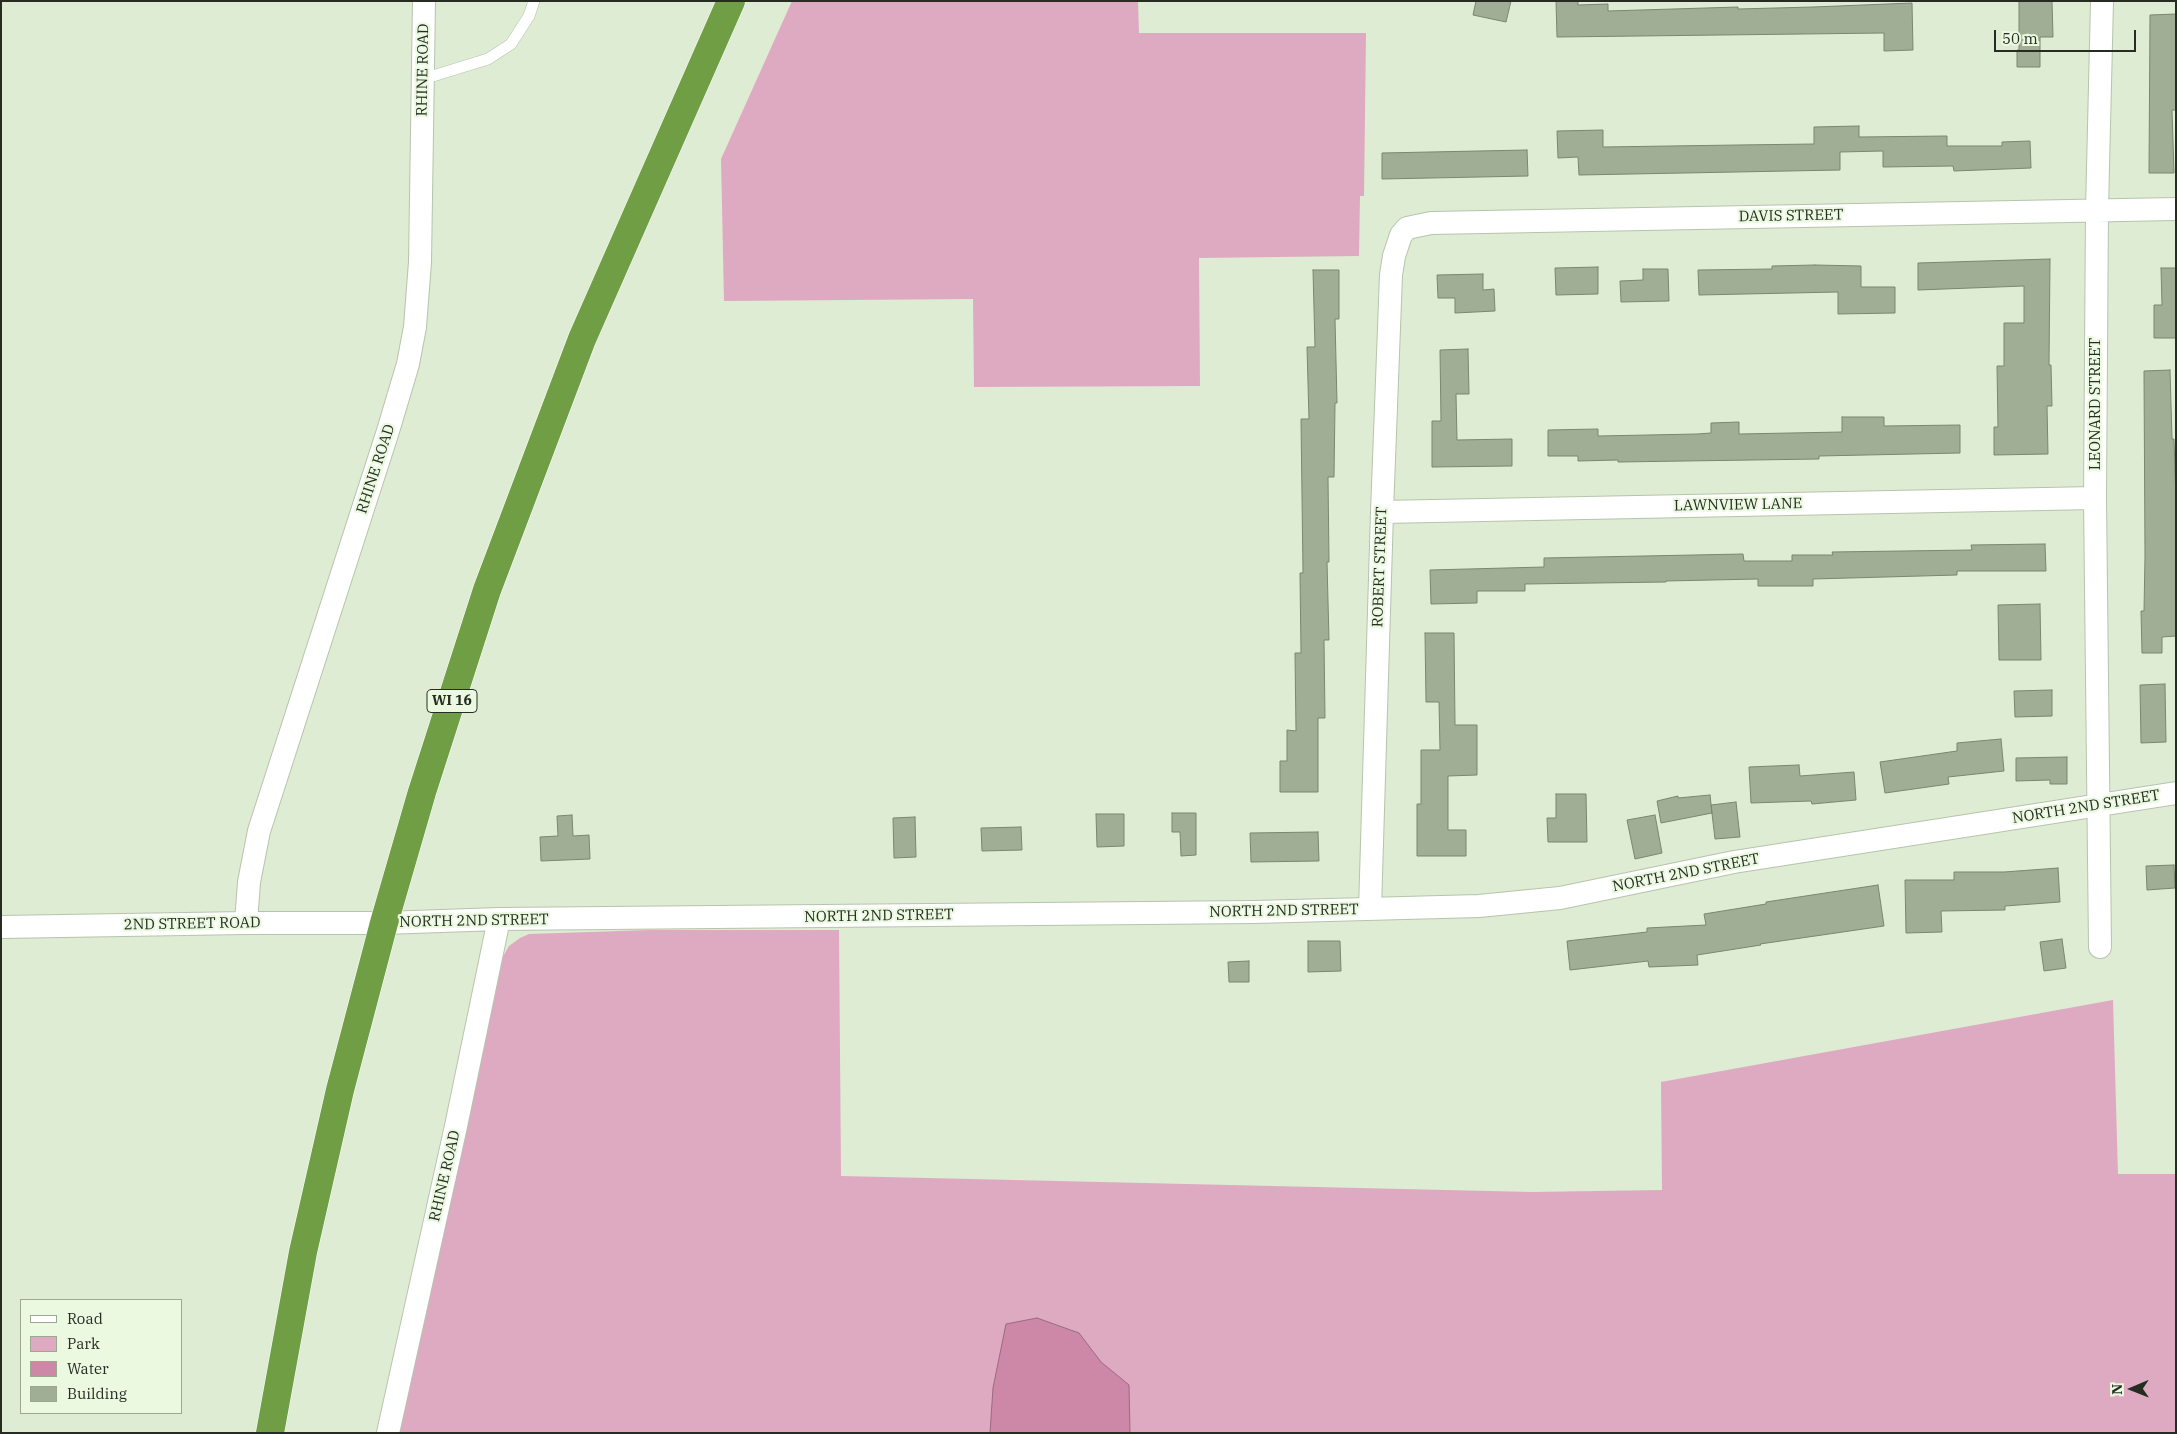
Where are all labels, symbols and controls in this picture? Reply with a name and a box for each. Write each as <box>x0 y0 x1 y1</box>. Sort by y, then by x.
scale bar <box>1997 20 2140 52</box>
street label: RHINE ROAD <box>413 23 433 117</box>
text: 50 m <box>2002 29 2038 48</box>
street label: DAVIS STREET <box>1739 206 1843 226</box>
street label: LEONARD STREET <box>2087 338 2105 470</box>
street label: RHINE ROAD <box>353 422 399 516</box>
street label: LAWNVIEW LANE <box>1674 495 1802 515</box>
street label: ROBERT STREET <box>1369 506 1391 628</box>
road number: WI 16 <box>427 689 477 712</box>
street label: NORTH 2ND STREET <box>2011 786 2161 828</box>
street label: NORTH 2ND STREET <box>1611 850 1761 896</box>
street label: NORTH 2ND STREET <box>1209 901 1359 921</box>
street label: NORTH 2ND STREET <box>804 906 954 926</box>
street label: NORTH 2ND STREET <box>399 911 549 931</box>
street label: 2ND STREET ROAD <box>123 914 261 934</box>
street label: RHINE ROAD <box>426 1129 464 1223</box>
legend <box>20 1299 182 1414</box>
text: Road <box>67 1309 103 1328</box>
text: Park <box>67 1334 100 1353</box>
text: Water <box>67 1359 109 1378</box>
north arrow <box>2107 1364 2157 1414</box>
text: Building <box>67 1384 127 1403</box>
text: N <box>2108 1384 2126 1395</box>

